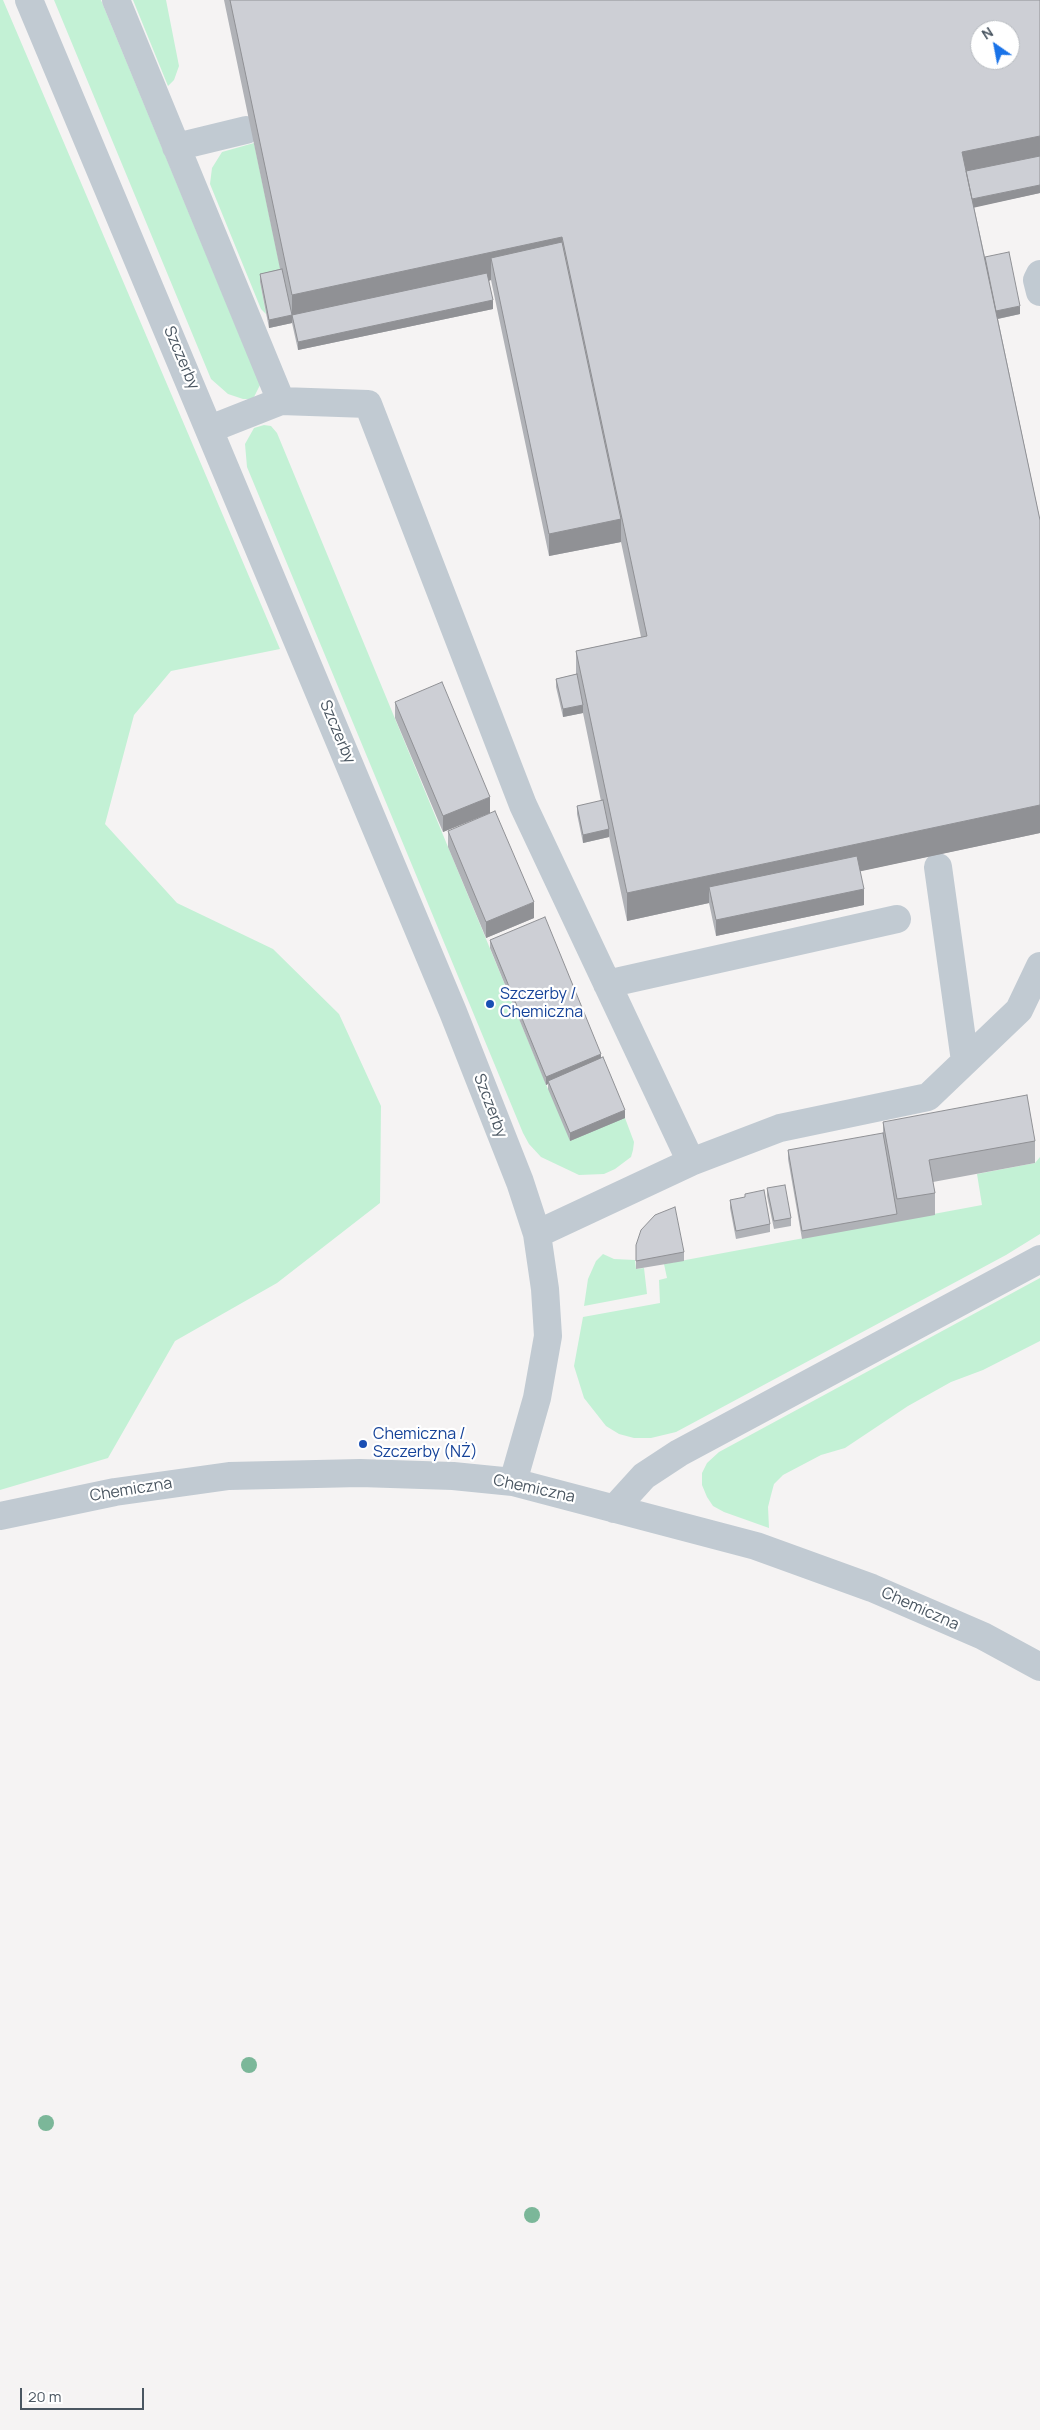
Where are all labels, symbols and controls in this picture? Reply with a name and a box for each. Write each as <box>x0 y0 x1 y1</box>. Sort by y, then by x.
north arrow <box>970 20 1020 70</box>
text: N <box>978 22 996 44</box>
street label: Szczerby <box>159 323 203 393</box>
street label: Szczerby <box>315 697 359 767</box>
place label: Szczerby / Chemiczna <box>500 985 583 1023</box>
marker: Szczerby / Chemiczna <box>484 998 496 1010</box>
street label: Szczerby <box>469 1071 511 1141</box>
place label: Chemiczna / Szczerby (NŻ) <box>373 1425 478 1463</box>
marker: Chemiczna / Szczerby (NŻ) <box>357 1438 369 1450</box>
street label: Chemiczna <box>491 1471 577 1507</box>
street label: Chemiczna <box>88 1474 174 1506</box>
street label: Chemiczna <box>878 1583 962 1635</box>
scale bar <box>22 2378 146 2410</box>
text: 20 m <box>28 2386 61 2407</box>

